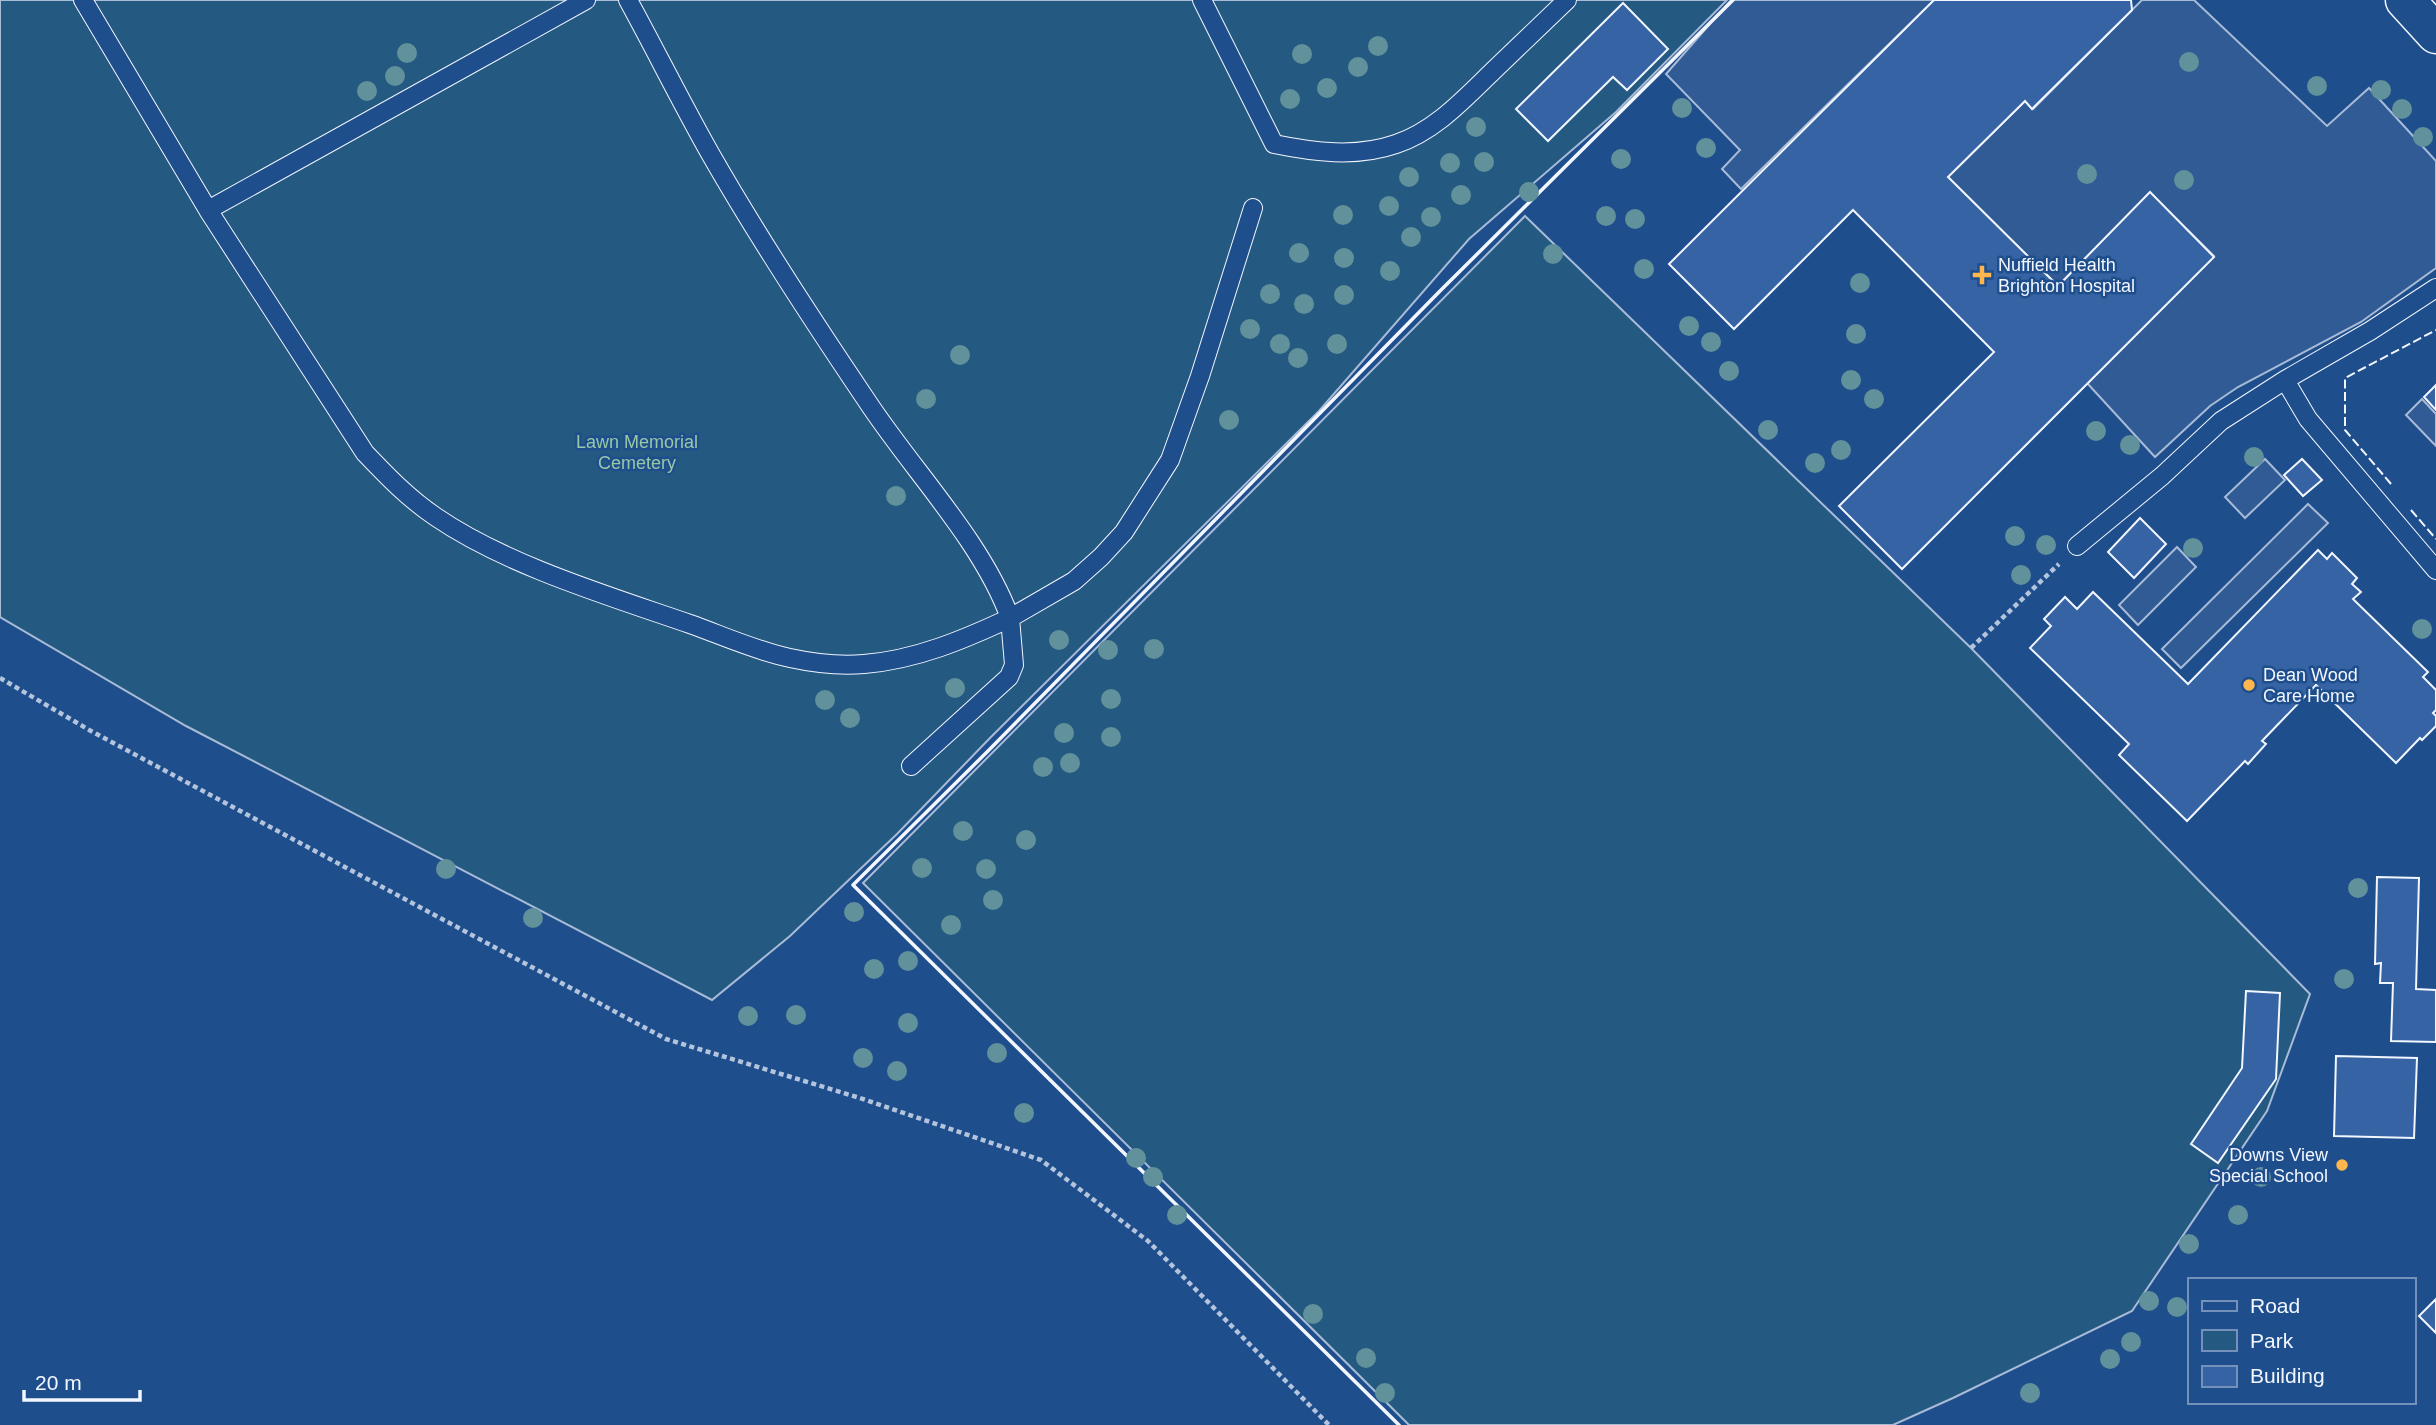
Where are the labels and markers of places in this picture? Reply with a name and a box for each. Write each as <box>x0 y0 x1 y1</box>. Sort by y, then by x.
place label: Nuffield Health Brighton Hospital <box>1998 255 2135 296</box>
marker: Nuffield Health Brighton Hospital <box>1972 265 1992 285</box>
place label: Dean Wood Care Home <box>2263 665 2358 706</box>
marker: Dean Wood Care Home <box>2241 677 2257 693</box>
place label: Downs View Special School <box>2209 1145 2329 1186</box>
marker: Downs View Special School <box>2334 1157 2350 1173</box>

